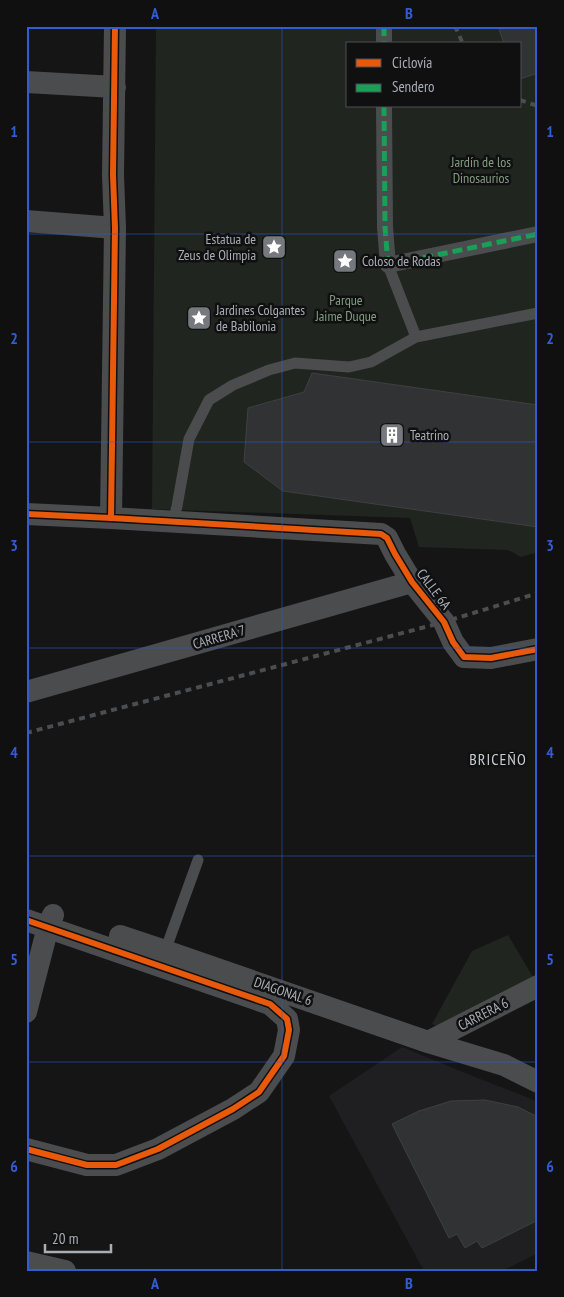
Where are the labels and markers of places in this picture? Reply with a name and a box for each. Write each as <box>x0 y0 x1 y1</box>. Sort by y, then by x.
place label: Estatua de Zeus de Olimpia <box>178 230 256 264</box>
place icon: Estatua de Zeus de Olimpia <box>261 234 287 260</box>
place icon: Coloso de Rodas <box>332 248 358 274</box>
place label: Coloso de Rodas <box>362 252 441 270</box>
place label: Jardines Colgantes de Babilonia <box>215 301 305 335</box>
place icon: Jardines Colgantes de Babilonia <box>186 305 212 331</box>
building icon: Teatrino <box>379 422 405 448</box>
place label: Teatrino <box>410 426 449 444</box>

